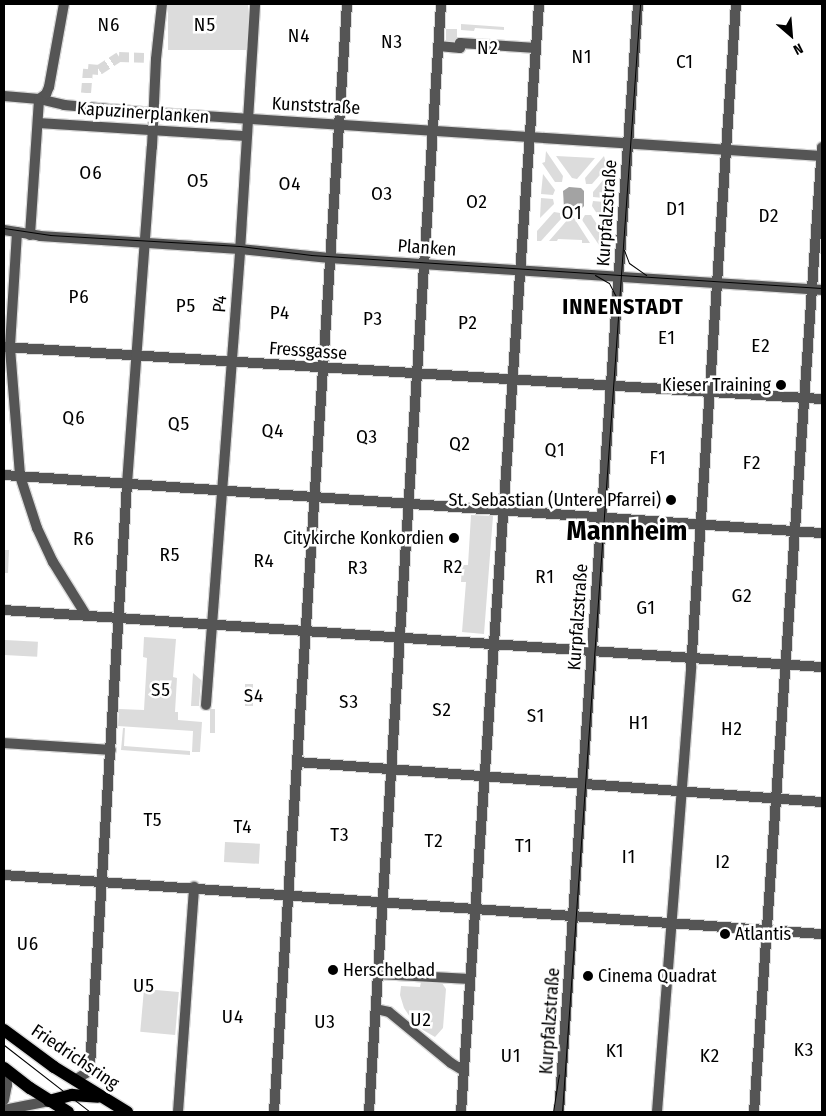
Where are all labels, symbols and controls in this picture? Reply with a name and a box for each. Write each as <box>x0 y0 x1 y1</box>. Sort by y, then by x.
north arrow <box>766 10 816 60</box>
district label: N6 <box>97 14 121 36</box>
district label: N5 <box>194 14 216 36</box>
district label: N4 <box>287 25 311 47</box>
district label: N3 <box>381 31 403 53</box>
district label: N2 <box>477 37 499 59</box>
text: N <box>790 39 806 58</box>
district label: N1 <box>571 46 593 68</box>
district label: C1 <box>676 51 694 73</box>
street label: Kunststraße <box>271 93 361 119</box>
street label: Kapuzinerplanken <box>76 98 210 128</box>
street label: Kurpfalzstraße <box>592 159 622 267</box>
district label: O6 <box>79 162 103 184</box>
district label: O5 <box>186 170 210 192</box>
district label: O4 <box>278 173 302 195</box>
district label: O3 <box>371 183 393 205</box>
district label: O2 <box>466 191 488 213</box>
district label: D1 <box>666 198 686 220</box>
district label: O1 <box>561 202 583 224</box>
district label: D2 <box>758 205 780 227</box>
street label: Planken <box>397 235 457 261</box>
district label: P6 <box>68 286 90 308</box>
district label: INNENSTADT <box>561 294 685 320</box>
district label: P5 <box>176 295 196 317</box>
street label: P4 <box>209 295 231 313</box>
district label: P4 <box>270 302 290 324</box>
district label: P3 <box>363 308 383 330</box>
district label: P2 <box>458 312 478 334</box>
district label: E1 <box>658 327 676 349</box>
district label: E2 <box>751 335 771 357</box>
street label: Fressgasse <box>268 338 348 364</box>
place label: Kieser Training <box>662 374 771 396</box>
marker: Kieser Training <box>775 379 787 391</box>
district label: Q6 <box>62 407 86 429</box>
district label: Q5 <box>167 413 191 435</box>
district label: Q4 <box>261 420 285 442</box>
district label: Q3 <box>356 426 378 448</box>
district label: Q2 <box>449 433 471 455</box>
district label: Q1 <box>544 439 566 461</box>
district label: F1 <box>649 447 667 469</box>
district label: F2 <box>742 452 762 474</box>
place label: St. Sebastian (Untere Pfarrei) <box>449 489 661 511</box>
marker: St. Sebastian (Untere Pfarrei) <box>665 494 677 506</box>
district label: Mannheim <box>567 514 687 548</box>
place label: Citykirche Konkordien <box>283 527 444 549</box>
district label: R6 <box>73 528 95 550</box>
marker: Citykirche Konkordien <box>448 532 460 544</box>
district label: R5 <box>159 544 181 566</box>
district label: R4 <box>253 550 275 572</box>
district label: R2 <box>442 556 464 578</box>
district label: R3 <box>347 557 369 579</box>
street label: Kurpfalzstraße <box>563 563 593 671</box>
district label: R1 <box>535 566 555 588</box>
district label: G2 <box>731 585 753 607</box>
district label: G1 <box>636 597 656 619</box>
district label: S5 <box>151 679 171 701</box>
district label: S4 <box>243 685 265 707</box>
district label: S3 <box>339 691 359 713</box>
district label: S2 <box>432 699 452 721</box>
district label: S1 <box>527 705 545 727</box>
district label: H1 <box>628 712 650 734</box>
district label: H2 <box>721 718 743 740</box>
district label: T5 <box>143 809 163 831</box>
district label: T4 <box>233 816 253 838</box>
district label: T3 <box>330 824 350 846</box>
district label: T2 <box>424 830 444 852</box>
district label: T1 <box>515 835 533 857</box>
district label: I1 <box>622 846 636 868</box>
district label: I2 <box>715 851 731 873</box>
place label: Atlantis <box>735 923 791 945</box>
marker: Atlantis <box>719 928 731 940</box>
district label: U6 <box>16 933 40 955</box>
place label: Herschelbad <box>343 959 435 981</box>
marker: Herschelbad <box>327 964 339 976</box>
place label: Cinema Quadrat <box>598 965 717 987</box>
street label: Kurpfalzstraße <box>535 967 565 1075</box>
marker: Cinema Quadrat <box>582 970 594 982</box>
district label: U5 <box>133 975 155 997</box>
district label: U4 <box>222 1006 244 1028</box>
district label: U2 <box>410 1009 432 1031</box>
district label: U3 <box>314 1011 336 1033</box>
street label: Friedrichsring <box>27 1020 123 1094</box>
district label: K3 <box>793 1039 815 1061</box>
district label: K1 <box>605 1040 625 1062</box>
district label: U1 <box>500 1045 522 1067</box>
district label: K2 <box>700 1045 720 1067</box>

